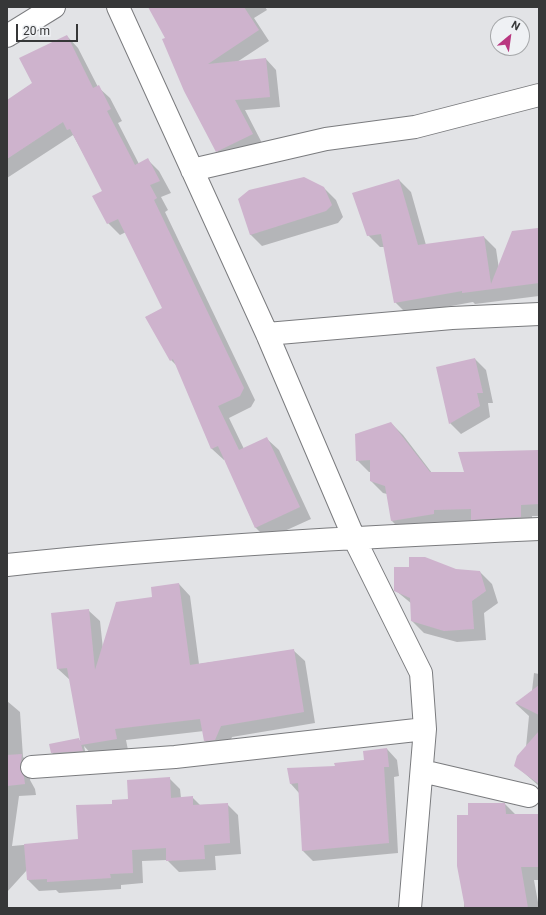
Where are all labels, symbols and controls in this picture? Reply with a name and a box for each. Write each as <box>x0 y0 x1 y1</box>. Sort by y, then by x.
scale bar <box>18 16 80 42</box>
north arrow <box>490 16 530 56</box>
text: N <box>509 18 522 34</box>
text: 20 m <box>23 24 50 38</box>

